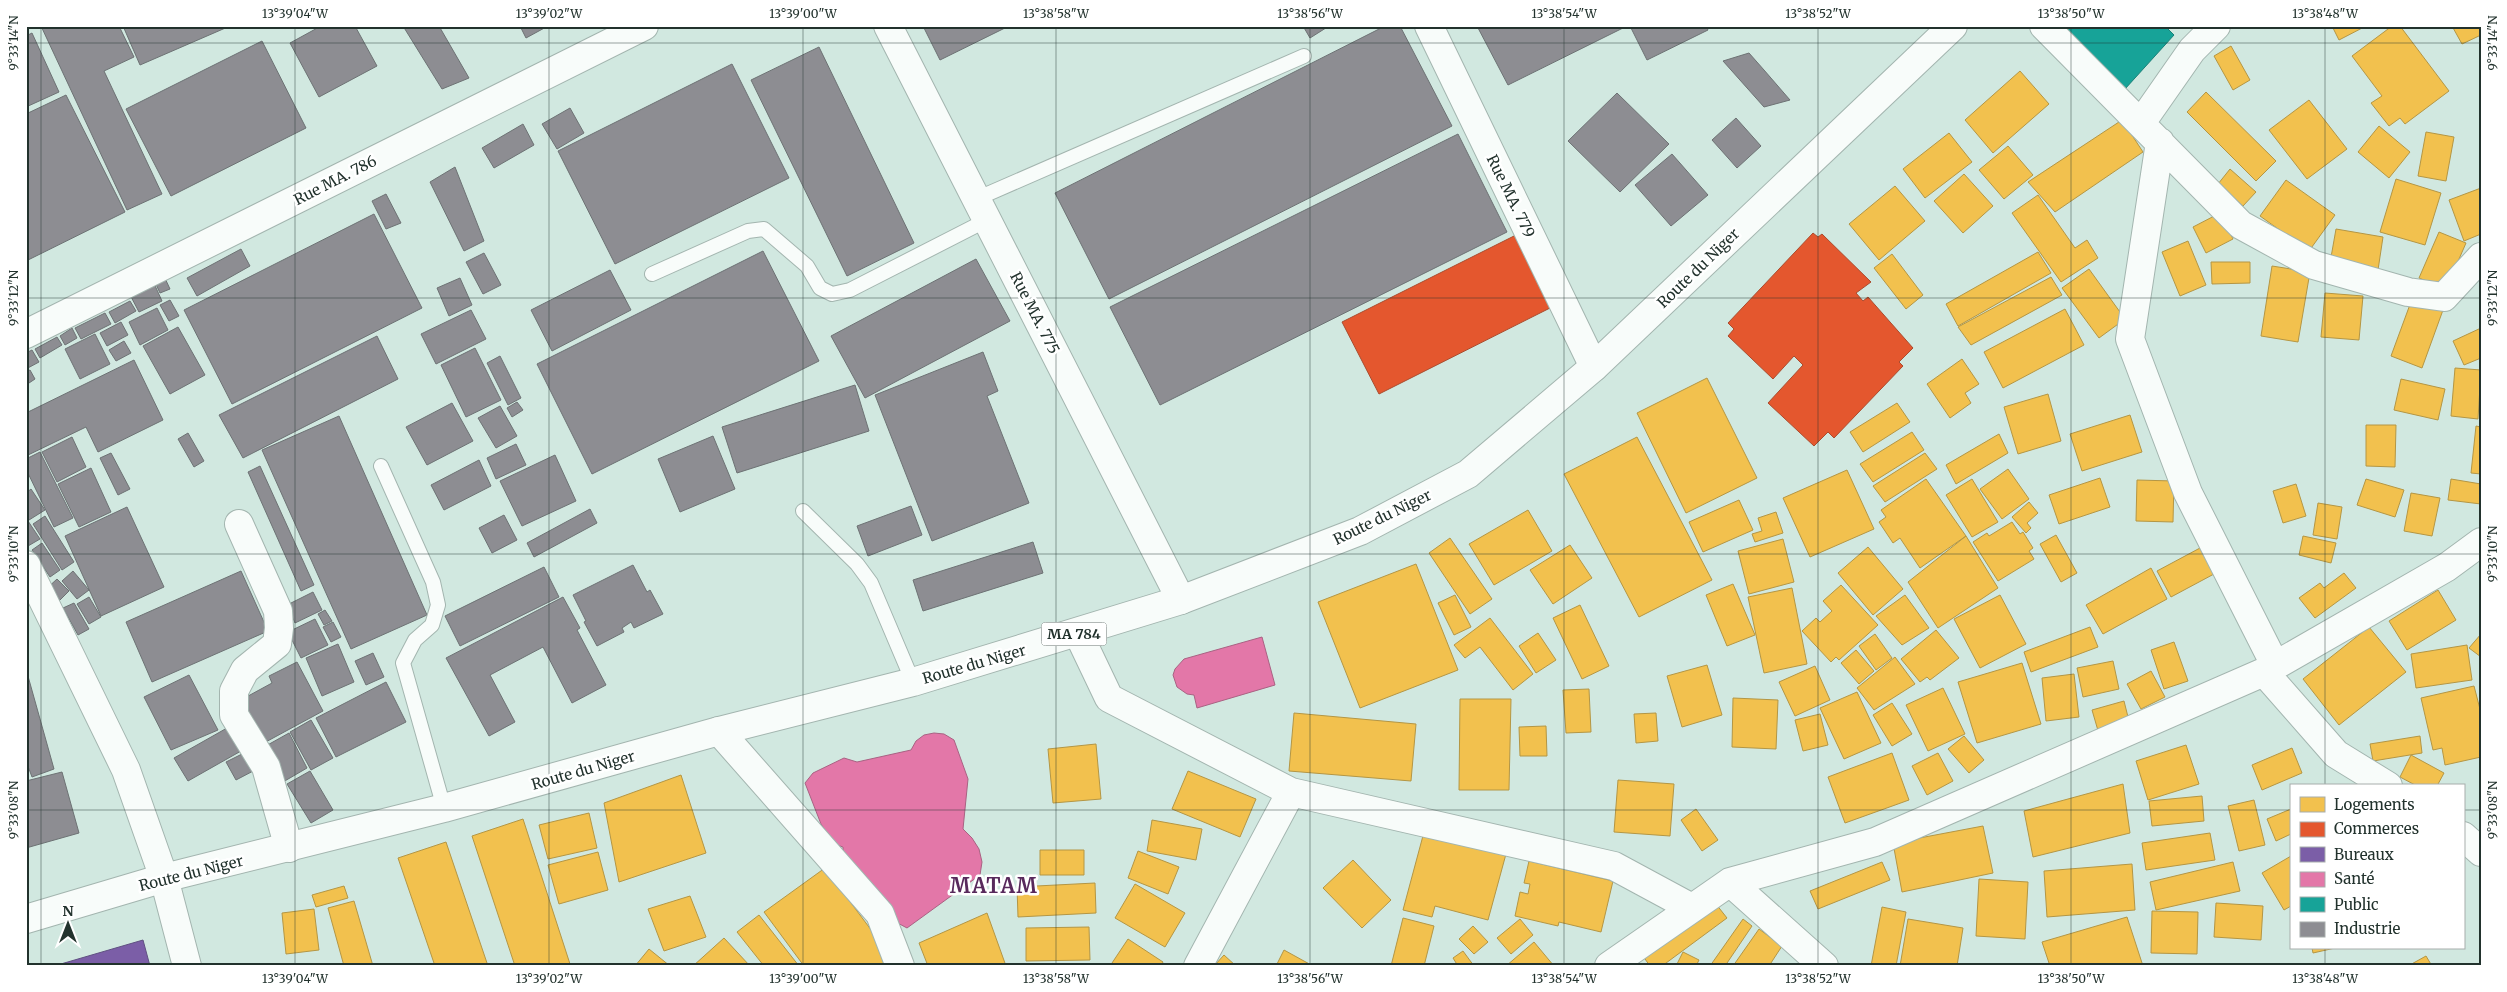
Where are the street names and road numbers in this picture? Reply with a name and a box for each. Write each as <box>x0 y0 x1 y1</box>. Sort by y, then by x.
street label: Rue MA. 786 <box>290 151 380 209</box>
street label: Rue MA. 779 <box>1483 151 1539 241</box>
street label: Route du Niger <box>1653 224 1743 312</box>
street label: Rue MA. 775 <box>1006 269 1064 357</box>
street label: Route du Niger <box>1330 485 1434 549</box>
road number: MA 784 <box>1042 622 1106 646</box>
street label: Route du Niger <box>920 640 1028 688</box>
street label: Route du Niger <box>529 746 637 794</box>
street label: Route du Niger <box>137 851 245 895</box>

